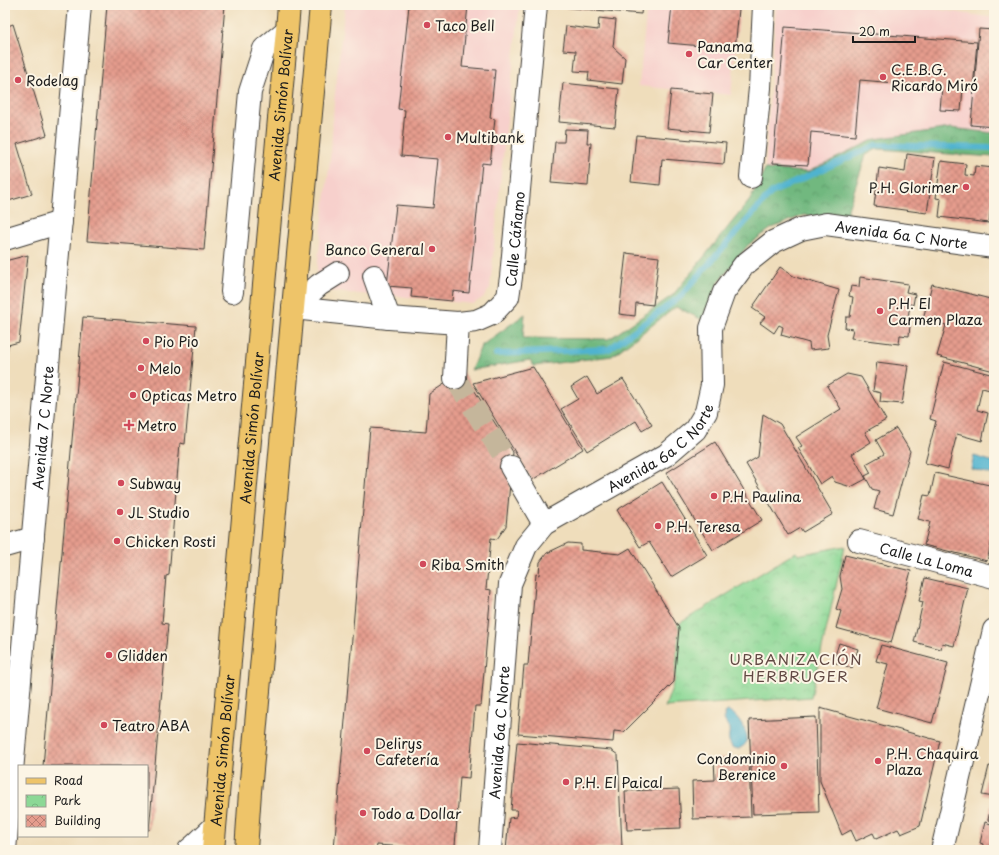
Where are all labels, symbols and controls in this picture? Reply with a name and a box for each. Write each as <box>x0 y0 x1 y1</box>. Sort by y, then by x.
place label: Taco Bell <box>435 15 495 36</box>
scale bar <box>853 18 915 44</box>
marker: Taco Bell <box>422 20 432 30</box>
text: 20 m <box>859 22 890 40</box>
street label: Avenida Simón Bolívar <box>263 28 298 182</box>
place label: Panama Car Center <box>697 36 773 73</box>
marker: Panama Car Center <box>684 49 694 59</box>
place label: C.E.B.G. Ricardo Miró <box>891 59 978 96</box>
place label: Rodelag <box>26 70 79 91</box>
marker: C.E.B.G. Ricardo Miró <box>878 72 888 82</box>
marker: Rodelag <box>13 75 23 85</box>
place label: Multibank <box>456 127 525 148</box>
marker: Multibank <box>443 132 453 142</box>
place label: P.H. Glorimer <box>869 177 958 198</box>
marker: P.H. Glorimer <box>961 182 971 192</box>
street label: Calle Cáñamo <box>499 190 529 288</box>
street label: Avenida 6a C Norte <box>834 215 969 254</box>
place label: Banco General <box>325 239 424 260</box>
marker: Banco General <box>427 244 437 254</box>
place label: P.H. El Carmen Plaza <box>888 293 982 330</box>
marker: P.H. El Carmen Plaza <box>875 306 885 316</box>
place label: Pio Pio <box>154 331 199 352</box>
marker: Pio Pio <box>141 336 151 346</box>
street label: Avenida Simón Bolívar <box>234 350 268 505</box>
place label: Melo <box>149 358 181 379</box>
marker: Melo <box>136 363 146 373</box>
street label: Avenida 7 C Norte <box>27 365 58 490</box>
place label: Opticas Metro <box>141 385 237 406</box>
marker: Opticas Metro <box>128 390 138 400</box>
street label: Avenida 6a C Norte <box>603 402 718 497</box>
place label: Metro <box>137 415 177 436</box>
marker: Metro <box>124 420 134 430</box>
place label: Subway <box>129 473 181 494</box>
marker: Subway <box>116 478 126 488</box>
place label: P.H. Paulina <box>722 486 801 507</box>
marker: P.H. Paulina <box>709 491 719 501</box>
place label: JL Studio <box>128 502 190 523</box>
marker: JL Studio <box>115 507 125 517</box>
place label: P.H. Teresa <box>666 516 741 537</box>
marker: P.H. Teresa <box>653 521 663 531</box>
place label: Chicken Rosti <box>125 531 216 552</box>
marker: Chicken Rosti <box>112 536 122 546</box>
street label: Calle La Loma <box>877 536 976 582</box>
place label: Riba Smith <box>431 554 505 575</box>
marker: Riba Smith <box>418 559 428 569</box>
place label: Glidden <box>117 645 168 666</box>
district label: URBANIZACIÓN HERBRUGER <box>729 647 863 687</box>
marker: Glidden <box>104 650 114 660</box>
street label: Avenida 6a C Norte <box>483 665 514 800</box>
street label: Avenida Simón Bolívar <box>205 673 239 827</box>
place label: Teatro ABA <box>112 715 190 736</box>
marker: Teatro ABA <box>99 720 109 730</box>
place label: Delirys Cafetería <box>375 733 439 770</box>
place label: P.H. Chaquira Plaza <box>886 743 979 780</box>
marker: Delirys Cafetería <box>362 746 372 756</box>
place label: Condominio Berenice <box>696 748 776 785</box>
marker: P.H. Chaquira Plaza <box>873 756 883 766</box>
marker: Condominio Berenice <box>779 761 789 771</box>
legend <box>18 765 148 837</box>
text: Road <box>54 771 83 789</box>
place label: P.H. El Paical <box>574 772 663 793</box>
marker: P.H. El Paical <box>561 777 571 787</box>
text: Park <box>54 791 81 809</box>
place label: Todo a Dollar <box>371 803 462 824</box>
marker: Todo a Dollar <box>358 808 368 818</box>
text: Building <box>54 811 101 829</box>

